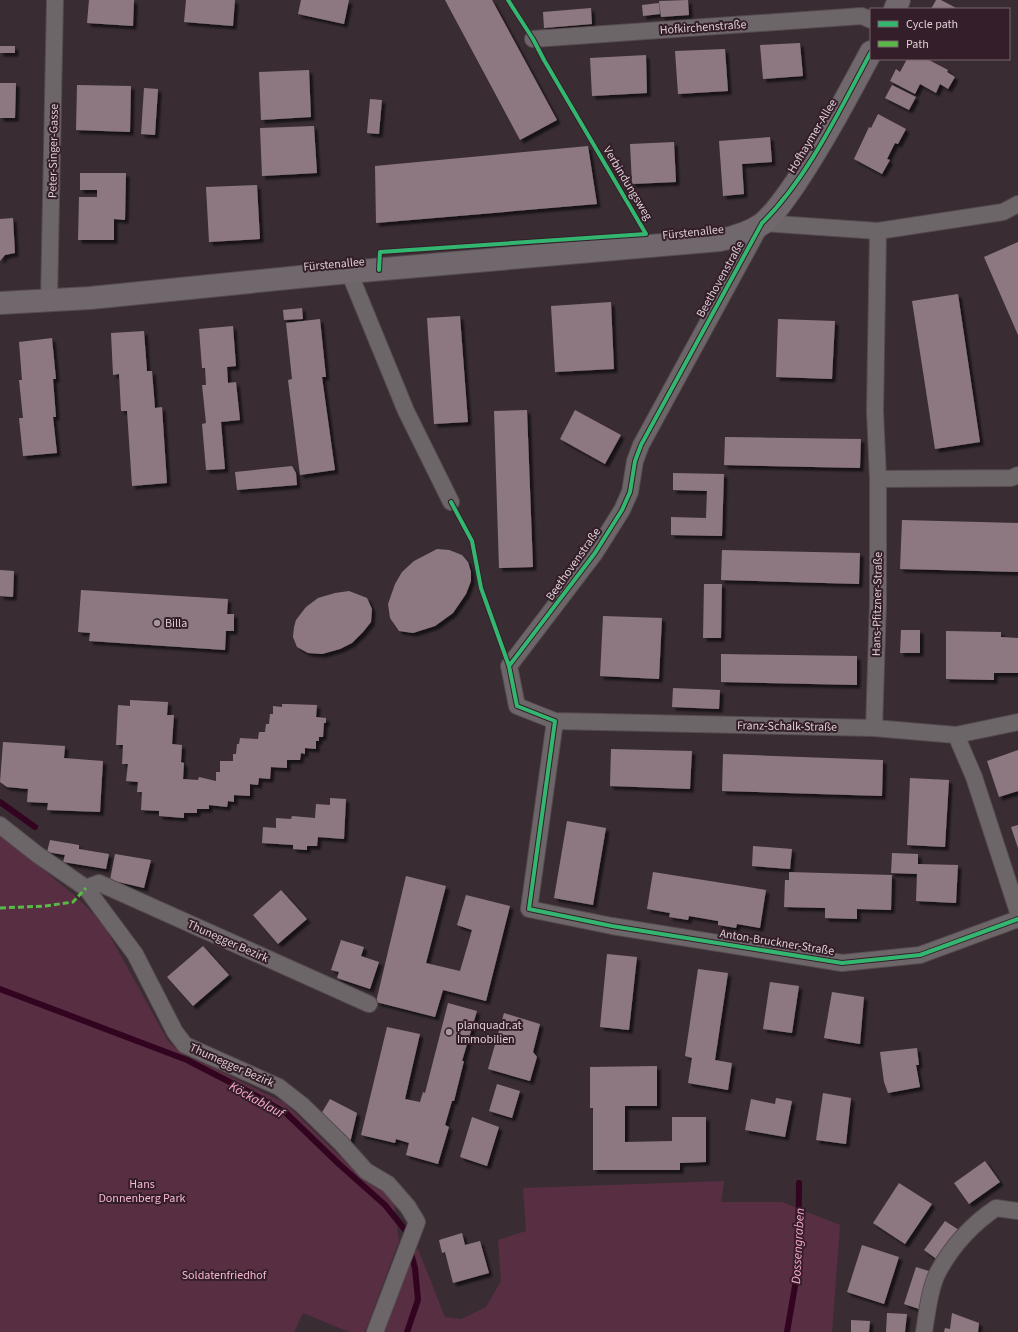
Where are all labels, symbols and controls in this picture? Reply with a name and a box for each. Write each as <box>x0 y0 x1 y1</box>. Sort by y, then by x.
legend <box>870 8 1010 60</box>
street label: Hofkirchenstraße <box>659 16 747 39</box>
text: Cycle path <box>906 16 958 33</box>
text: Path <box>906 36 929 53</box>
street label: Hofhaymer-Allee <box>783 96 841 177</box>
street label: Peter-Singer-Gasse <box>44 104 63 198</box>
street label: Verbindungsweg <box>599 143 656 223</box>
street label: Fürstenallee <box>662 221 725 244</box>
street label: Beethovenstraße <box>692 238 749 321</box>
street label: Fürstenallee <box>303 253 366 276</box>
street label: Beethovenstraße <box>542 524 605 604</box>
street label: Hans-Pfitzner-Straße <box>868 552 887 656</box>
place label: Billa <box>165 615 187 632</box>
marker: Billa <box>152 618 162 628</box>
street label: Franz-Schalk-Straße <box>737 717 837 736</box>
street label: Thunegger Bezirk <box>184 916 271 967</box>
street label: Anton-Bruckner-Straße <box>718 925 835 960</box>
place label: planquadr.at Immobilien <box>457 1017 522 1048</box>
marker: planquadr.at Immobilien <box>444 1027 454 1037</box>
street label: Thumegger Bezirk <box>187 1039 277 1092</box>
water label: Köckablauf <box>226 1077 289 1123</box>
park label: Hans Donnenberg Park <box>98 1176 186 1207</box>
water label: Dossengraben <box>787 1207 809 1285</box>
park label: Soldatenfriedhof <box>182 1267 267 1284</box>

